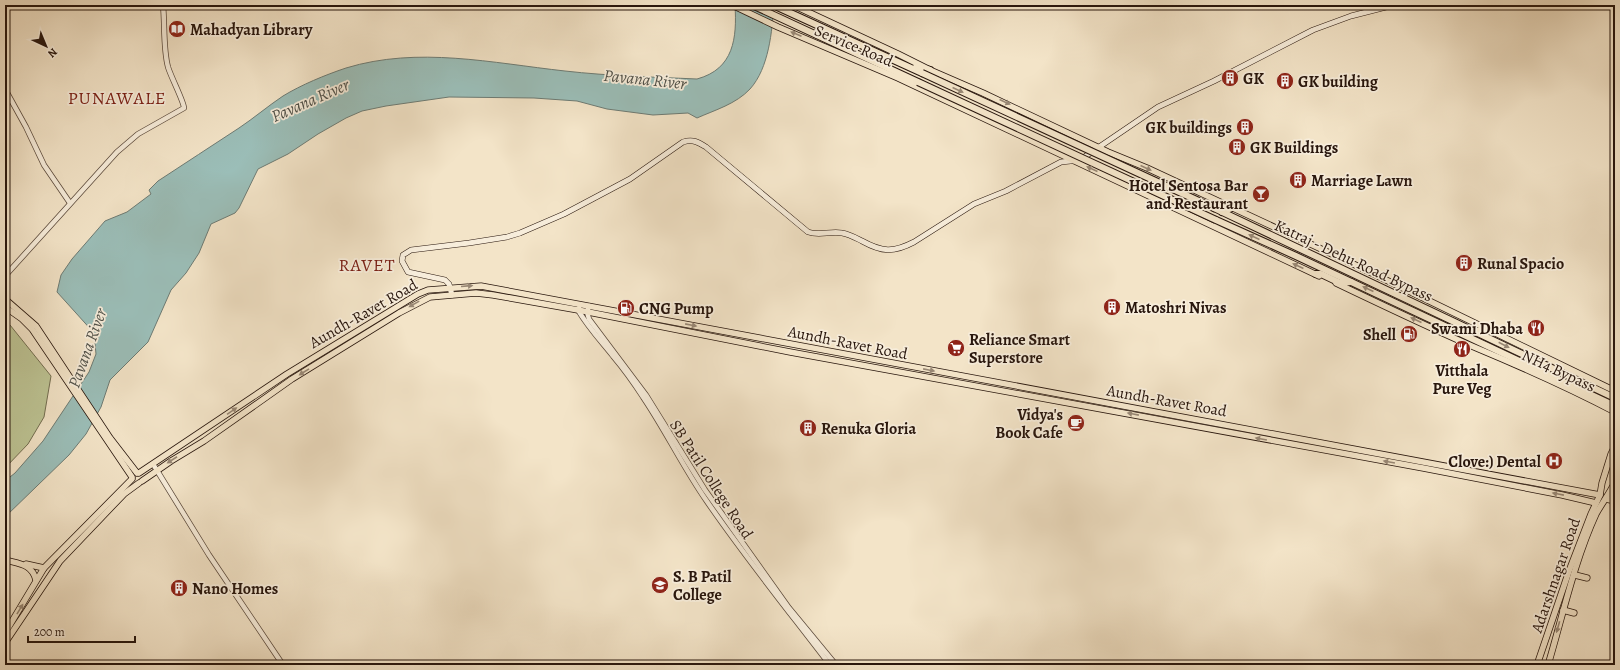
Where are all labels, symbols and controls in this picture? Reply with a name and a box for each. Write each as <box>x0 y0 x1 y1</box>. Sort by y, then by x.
library icon: Mahadyan Library <box>167 19 187 39</box>
place label: Mahadyan Library <box>190 19 313 41</box>
street label: Service Road <box>811 19 897 73</box>
north arrow <box>26 26 66 66</box>
one-way arrow <box>790 31 801 37</box>
text: N <box>45 45 61 61</box>
water label: Pavana River <box>602 64 689 95</box>
building icon: GK <box>1220 68 1240 88</box>
place label: GK <box>1243 68 1264 90</box>
building icon: GK building <box>1275 71 1295 91</box>
place label: GK building <box>1298 71 1379 93</box>
water label: Pavana River <box>268 73 354 128</box>
district label: PUNAWALE <box>68 86 166 110</box>
one-way arrow <box>952 87 963 93</box>
one-way arrow <box>999 100 1011 106</box>
place label: GK buildings <box>1145 117 1232 139</box>
building icon: GK buildings <box>1235 117 1255 137</box>
building icon: GK Buildings <box>1227 137 1247 157</box>
place label: GK Buildings <box>1250 137 1338 159</box>
one-way arrow <box>1140 165 1151 171</box>
one-way arrow <box>1086 166 1098 172</box>
building icon: Marriage Lawn <box>1288 170 1308 190</box>
place label: Marriage Lawn <box>1311 170 1413 192</box>
place label: Hotel Sentosa Bar and Restaurant <box>1129 175 1249 215</box>
bar icon: Hotel Sentosa Bar and Restaurant <box>1251 184 1271 204</box>
street label: Katraj - Dehu Road Bypass <box>1271 215 1436 307</box>
one-way arrow <box>1248 234 1259 240</box>
district label: RAVET <box>338 253 396 277</box>
building icon: Runal Spacio <box>1454 253 1474 273</box>
place label: Runal Spacio <box>1477 253 1564 275</box>
one-way arrow <box>1293 263 1304 269</box>
street label: Aundh-Ravet Road <box>304 274 422 354</box>
one-way arrow <box>461 283 473 290</box>
one-way arrow <box>1362 286 1374 292</box>
building icon: Matoshri Nivas <box>1102 297 1122 317</box>
place label: Matoshri Nivas <box>1125 297 1227 319</box>
fuel station icon: CNG Pump <box>616 298 636 318</box>
place label: CNG Pump <box>639 298 714 320</box>
one-way arrow <box>409 301 420 308</box>
water label: Pavana River <box>62 304 113 391</box>
one-way arrow <box>1410 317 1422 323</box>
place label: Swami Dhaba <box>1431 318 1523 340</box>
restaurant icon: Swami Dhaba <box>1526 318 1546 338</box>
street label: Aundh-Ravet Road <box>785 320 910 365</box>
one-way arrow <box>685 322 697 328</box>
place label: Shell <box>1363 324 1397 346</box>
fuel station icon: Shell <box>1399 324 1419 344</box>
place label: Reliance Smart Superstore <box>969 329 1071 369</box>
supermarket icon: Reliance Smart Superstore <box>946 338 966 358</box>
restaurant icon: Vitthala Pure Veg <box>1452 339 1472 359</box>
one-way arrow <box>1498 342 1509 348</box>
street label: NH4 Bypass <box>1518 344 1599 398</box>
place label: Vitthala Pure Veg <box>1433 360 1492 400</box>
one-way arrow <box>923 367 935 373</box>
one-way arrow <box>298 369 310 376</box>
street label: Aundh-Ravet Road <box>1104 379 1229 422</box>
place label: Vidya's Book Cafe <box>995 404 1063 444</box>
one-way arrow <box>226 407 237 415</box>
one-way arrow <box>1127 411 1139 417</box>
cafe icon: Vidya's Book Cafe <box>1066 413 1086 433</box>
street label: SB Patil College Road <box>664 416 758 544</box>
building icon: Renuka Gloria <box>798 418 818 438</box>
place label: Renuka Gloria <box>821 418 916 440</box>
one-way arrow <box>1255 435 1267 441</box>
place label: Clove:) Dental <box>1448 451 1542 473</box>
hospital icon: Clove:) Dental <box>1544 451 1564 471</box>
one-way arrow <box>167 456 177 464</box>
one-way arrow <box>1383 459 1395 465</box>
one-way arrow <box>1552 491 1564 497</box>
street label: Adarshnagar Road <box>1526 514 1586 637</box>
place label: S. B Patil College <box>673 566 732 606</box>
school or university icon: S. B Patil College <box>650 575 670 595</box>
building icon: Nano Homes <box>169 578 189 598</box>
place label: Nano Homes <box>192 578 278 600</box>
one-way arrow <box>17 603 24 615</box>
scale bar <box>28 618 135 644</box>
one-way arrow <box>1555 621 1561 633</box>
text: 200 m <box>34 624 65 640</box>

